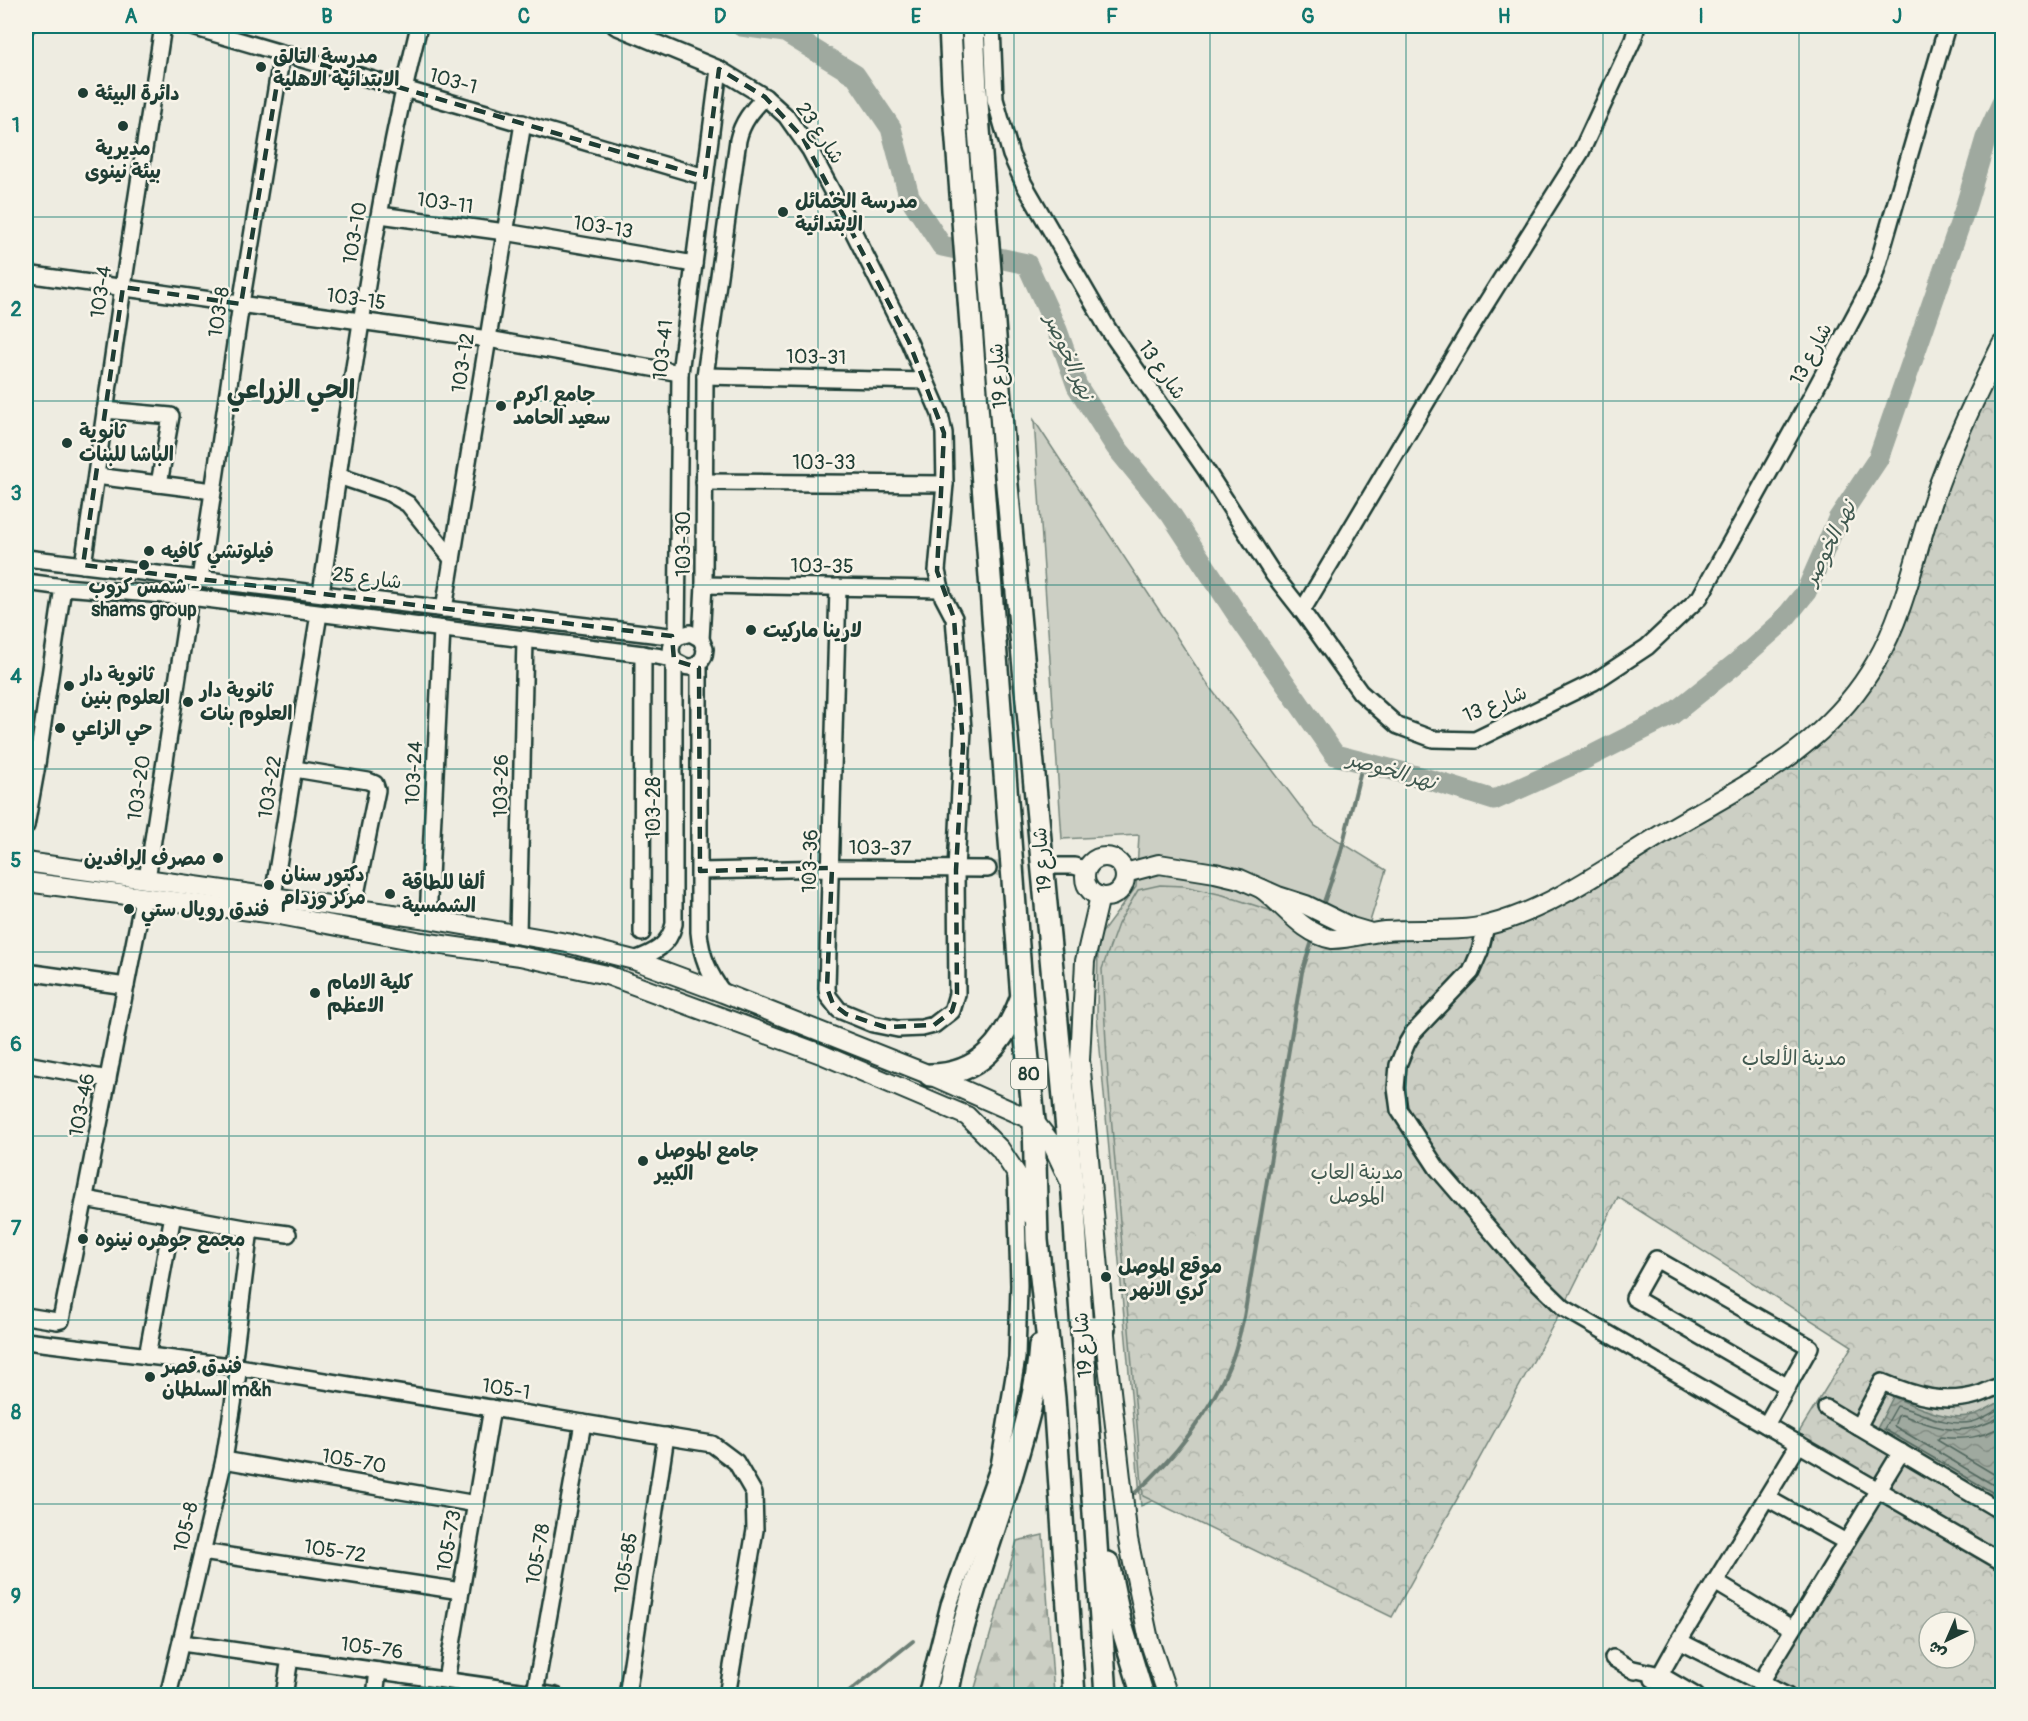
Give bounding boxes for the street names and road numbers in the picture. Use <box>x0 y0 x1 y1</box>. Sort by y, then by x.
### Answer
street label: 103-1 <box>426 62 480 100</box>
street label: شارع 23 <box>789 97 850 169</box>
street label: 103-11 <box>415 187 475 219</box>
street label: 103-10 <box>337 200 373 266</box>
street label: 103-13 <box>571 210 635 244</box>
street label: 103-4 <box>85 264 117 320</box>
street label: 103-15 <box>325 282 387 316</box>
street label: 103-8 <box>203 285 235 339</box>
street label: 103-41 <box>647 319 679 381</box>
street label: شارع 13 <box>1784 319 1839 390</box>
street label: 103-12 <box>446 331 480 395</box>
street label: شارع 13 <box>1132 336 1191 405</box>
street label: شارع 19 <box>983 342 1014 410</box>
street label: 103-31 <box>786 344 846 370</box>
street label: 103-33 <box>792 450 856 475</box>
street label: 103-30 <box>671 511 696 577</box>
street label: 103-35 <box>790 553 854 579</box>
street label: شارع 25 <box>331 561 403 596</box>
street label: شارع 13 <box>1459 680 1531 729</box>
street label: 103-24 <box>400 740 428 806</box>
street label: 103-20 <box>122 754 156 822</box>
street label: 103-22 <box>253 754 287 820</box>
street label: 103-26 <box>488 754 514 818</box>
street label: 103-28 <box>641 777 666 839</box>
street label: شارع 19 <box>1027 826 1058 894</box>
street label: 103-36 <box>796 829 824 893</box>
street label: 103-37 <box>848 835 912 861</box>
road number: 80 <box>1011 1059 1047 1089</box>
street label: 103-46 <box>64 1071 100 1139</box>
street label: شارع 19 <box>1068 1311 1099 1379</box>
street label: 105-1 <box>480 1373 532 1405</box>
street label: 105-70 <box>320 1443 388 1479</box>
street label: 105-8 <box>168 1499 204 1555</box>
street label: 105-73 <box>431 1508 467 1574</box>
street label: 105-78 <box>520 1522 556 1586</box>
street label: 105-85 <box>609 1531 643 1595</box>
street label: 105-72 <box>302 1534 368 1568</box>
street label: 105-76 <box>339 1631 405 1665</box>

